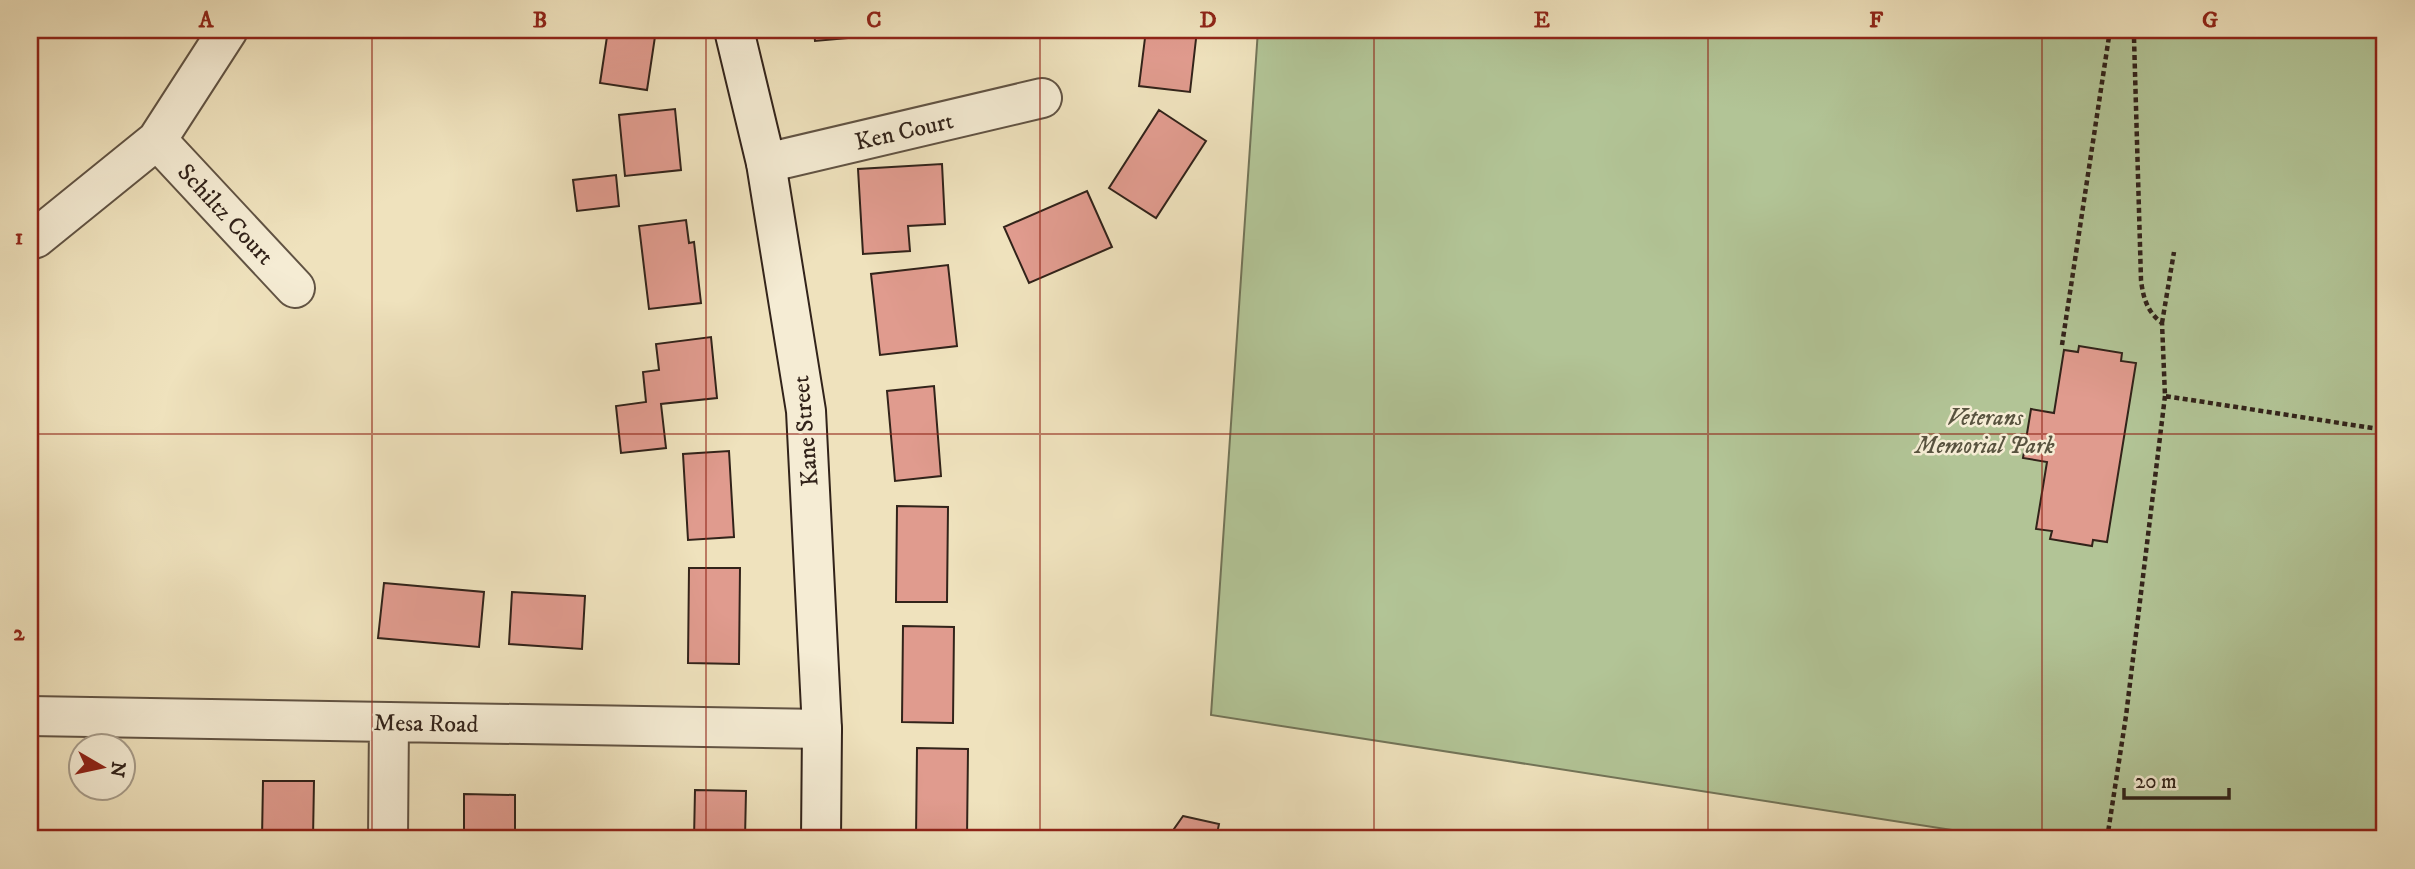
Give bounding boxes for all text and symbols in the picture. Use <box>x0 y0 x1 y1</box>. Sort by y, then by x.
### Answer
text: A <box>198 6 215 35</box>
text: B <box>533 6 547 35</box>
text: C <box>866 6 882 35</box>
text: D <box>1199 6 1217 35</box>
text: E <box>1534 6 1550 35</box>
text: F <box>1869 6 1884 35</box>
text: G <box>2202 6 2218 35</box>
street label: Ken Court <box>852 106 957 158</box>
street label: Schiltz Court <box>171 158 280 272</box>
text: 1 <box>15 223 23 252</box>
street label: Kane Street <box>786 374 826 488</box>
park label: Veterans Memorial Park <box>1913 403 2055 461</box>
text: 2 <box>13 619 25 648</box>
street label: Mesa Road <box>373 708 479 740</box>
north arrow <box>66 732 136 802</box>
scale bar <box>2124 757 2230 801</box>
text: N <box>105 760 130 779</box>
text: 20 m <box>2135 769 2177 795</box>

